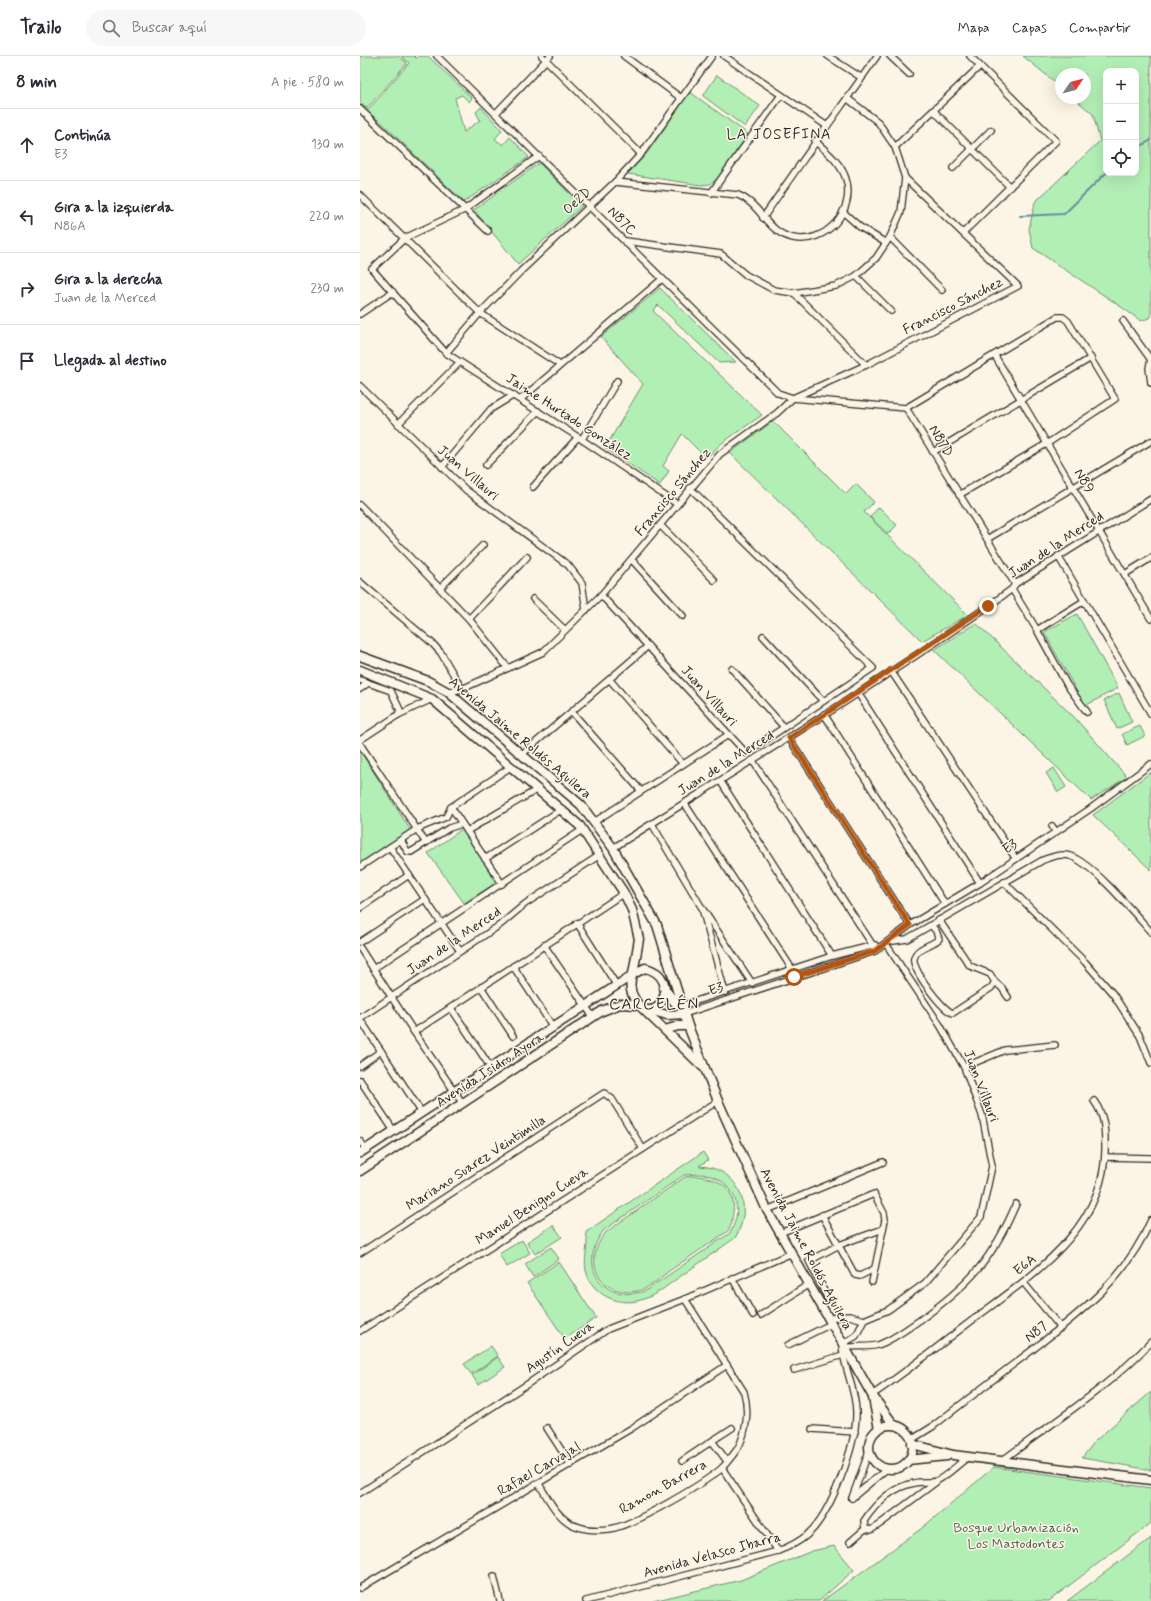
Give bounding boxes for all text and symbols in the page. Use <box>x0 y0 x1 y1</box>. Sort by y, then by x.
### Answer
search box <box>86 10 366 46</box>
text: Trailo <box>20 15 62 40</box>
icon: search <box>100 17 122 39</box>
text: Buscar aquí <box>132 18 207 38</box>
text: Mapa <box>958 19 990 37</box>
text: Capas <box>1012 19 1047 37</box>
text: Compartir <box>1069 19 1131 37</box>
north arrow <box>1055 68 1091 104</box>
map controls <box>1103 68 1139 176</box>
button: + <box>1103 68 1139 104</box>
text: 8 min <box>16 71 57 93</box>
text: A pie · 580 m <box>271 74 344 91</box>
button: − <box>1103 104 1139 140</box>
district label: LA JOSEFINA <box>726 125 832 145</box>
text: Continúa <box>54 126 111 146</box>
icon: ahead <box>16 134 38 156</box>
text: 130 m <box>311 136 344 153</box>
button: locate <box>1103 140 1139 176</box>
text: E3 <box>54 146 67 163</box>
street label: Oe2D <box>559 183 595 219</box>
text: Gira a la izquierda <box>54 198 173 218</box>
street label: N87C <box>604 203 640 239</box>
icon: left <box>16 206 38 228</box>
text: 220 m <box>309 208 344 225</box>
text: N86A <box>54 218 86 235</box>
text: Gira a la derecha <box>54 270 163 290</box>
street label: Francisco Sánchez <box>900 273 1006 339</box>
icon: right <box>16 278 38 300</box>
text: 230 m <box>310 280 344 297</box>
text: Juan de la Merced <box>54 290 156 307</box>
icon: arrive <box>16 350 38 372</box>
text: Llegada al destino <box>54 351 167 371</box>
street label: Jaime Hurtado González <box>502 369 636 465</box>
street label: N87D <box>925 422 957 460</box>
street label: Juan Villauri <box>433 441 503 505</box>
street label: Francisco Sánchez <box>631 444 715 540</box>
street label: N89 <box>1070 465 1098 497</box>
street label: Juan de la Merced <box>1005 508 1107 582</box>
route end <box>979 597 997 615</box>
street label: Juan Villauri <box>677 662 741 730</box>
street label: Avenida Jaime Roldós Aguilera <box>444 673 595 805</box>
street label: Juan de la Merced <box>675 726 777 800</box>
street label: E3 <box>999 835 1021 859</box>
street label: Juan de la Merced <box>403 903 505 979</box>
route start <box>785 968 803 986</box>
street label: E3 <box>706 978 726 1000</box>
district label: CARCELÉN <box>609 994 699 1015</box>
street label: Avenida Isidro Ayora <box>433 1028 548 1112</box>
street label: Juan Villauri <box>959 1047 1003 1125</box>
street label: Mariano Suarez Veintimilla <box>403 1111 549 1215</box>
street label: Manuel Benigno Cueva <box>472 1163 593 1250</box>
street label: Avenida Jaime Roldós Aguilera <box>754 1165 856 1334</box>
street label: E6A <box>1010 1250 1040 1280</box>
street label: Agustín Cueva <box>522 1316 598 1377</box>
street label: N87 <box>1021 1317 1051 1347</box>
street label: Rafael Carvajal <box>494 1438 584 1500</box>
street label: Ramon Barrera <box>616 1456 710 1518</box>
park label: Bosque Urbanización Los Mastodontes <box>953 1519 1079 1553</box>
street label: Avenida Velasco Ibarra <box>641 1528 783 1582</box>

